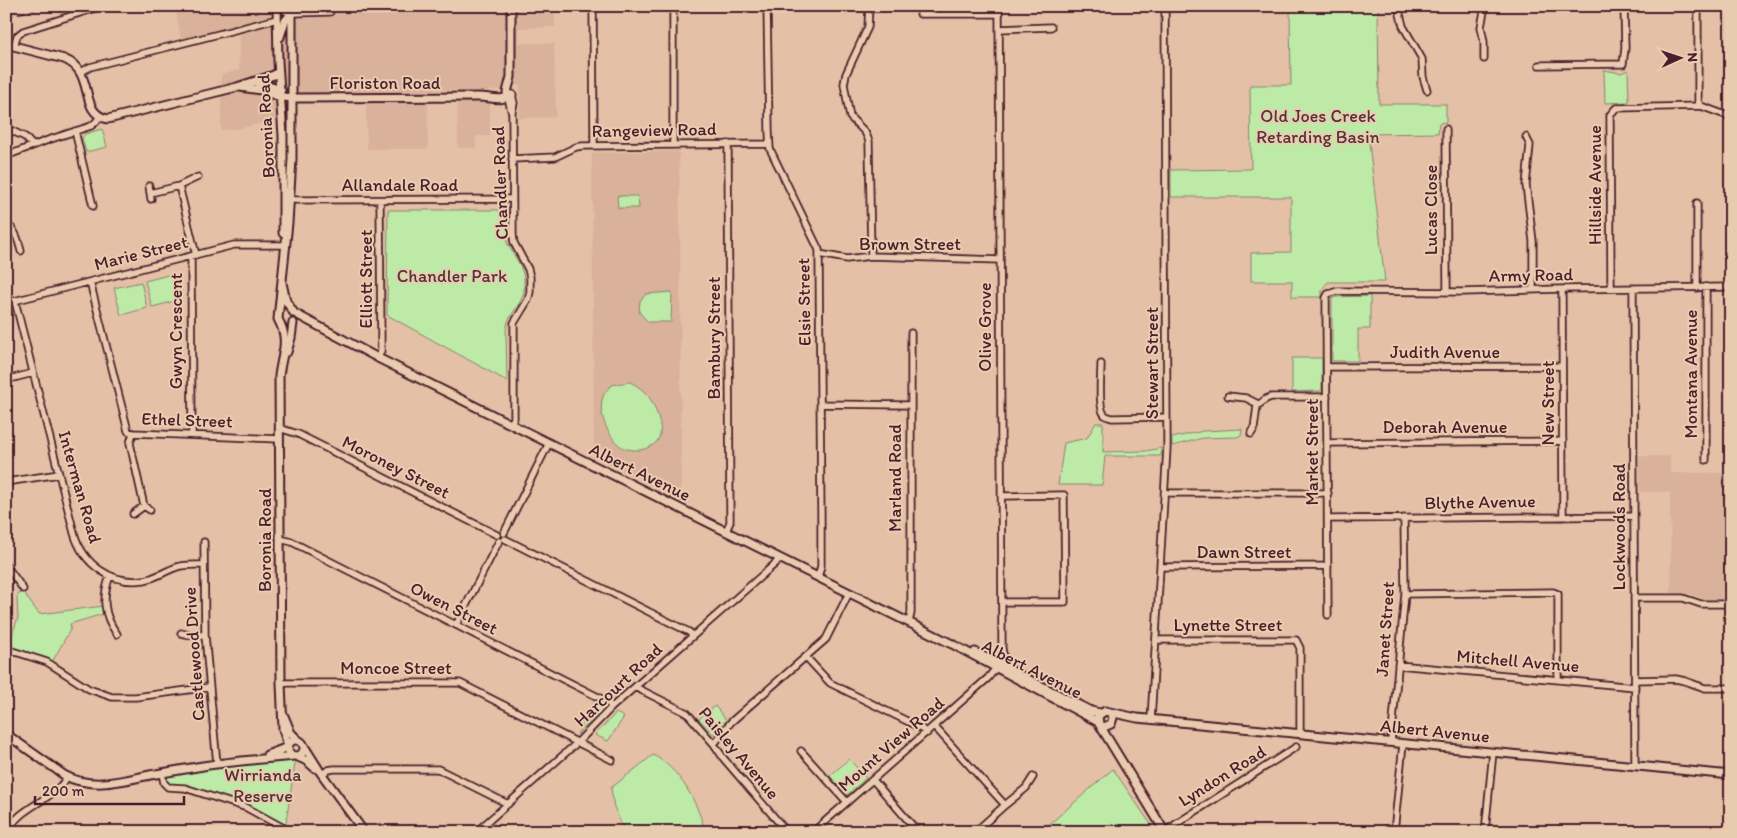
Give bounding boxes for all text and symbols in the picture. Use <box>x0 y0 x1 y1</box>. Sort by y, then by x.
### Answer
north arrow <box>1654 32 1704 82</box>
text: N <box>1684 52 1701 63</box>
street label: Floriston Road <box>329 72 441 94</box>
street label: Boronia Road <box>252 73 280 179</box>
park label: Old Joes Creek Retarding Basin <box>1256 105 1380 148</box>
street label: Rangeview Road <box>591 118 717 142</box>
street label: Hillside Avenue <box>1584 125 1606 245</box>
street label: Chandler Road <box>487 126 513 240</box>
street label: Lucas Close <box>1420 165 1442 255</box>
street label: Allandale Road <box>342 174 458 196</box>
street label: Elliott Street <box>355 229 377 328</box>
street label: Marie Street <box>92 231 190 275</box>
street label: Brown Street <box>859 233 961 255</box>
street label: Elsie Street <box>792 257 816 346</box>
street label: Army Road <box>1489 263 1573 287</box>
park label: Chandler Park <box>397 265 508 287</box>
street label: Gwyn Crescent <box>165 272 187 389</box>
street label: Bambury Street <box>703 276 725 399</box>
street label: Olive Grove <box>974 282 996 372</box>
street label: Stewart Street <box>1141 307 1163 419</box>
street label: Montana Avenue <box>1680 309 1702 439</box>
street label: Judith Avenue <box>1390 341 1500 363</box>
street label: New Street <box>1537 360 1559 446</box>
street label: Market Street <box>1301 398 1323 505</box>
street label: Ethel Street <box>141 407 233 433</box>
street label: Deborah Avenue <box>1382 416 1508 438</box>
street label: Marland Road <box>884 424 906 532</box>
street label: Interman Road <box>53 428 107 546</box>
street label: Moroney Street <box>338 430 454 504</box>
street label: Albert Avenue <box>586 438 694 506</box>
street label: Lockwoods Road <box>1608 463 1630 591</box>
street label: Boronia Road <box>254 488 276 592</box>
street label: Blythe Avenue <box>1424 490 1536 514</box>
street label: Dawn Street <box>1196 541 1292 563</box>
street label: Owen Street <box>406 577 502 640</box>
street label: Janet Street <box>1371 580 1399 677</box>
street label: Castlewood Drive <box>178 586 210 722</box>
street label: Lynette Street <box>1174 614 1283 636</box>
street label: Albert Avenue <box>978 634 1086 704</box>
street label: Harcourt Road <box>569 638 667 731</box>
street label: Mitchell Avenue <box>1456 645 1580 677</box>
street label: Moncoe Street <box>340 657 452 679</box>
street label: Mount View Road <box>833 692 949 796</box>
street label: Paisley Avenue <box>694 702 784 804</box>
street label: Albert Avenue <box>1379 714 1491 748</box>
street label: Lyndon Road <box>1174 740 1270 812</box>
park label: Wirrianda Reserve <box>224 764 302 807</box>
scale bar <box>35 773 184 805</box>
text: 200 m <box>42 782 85 800</box>

